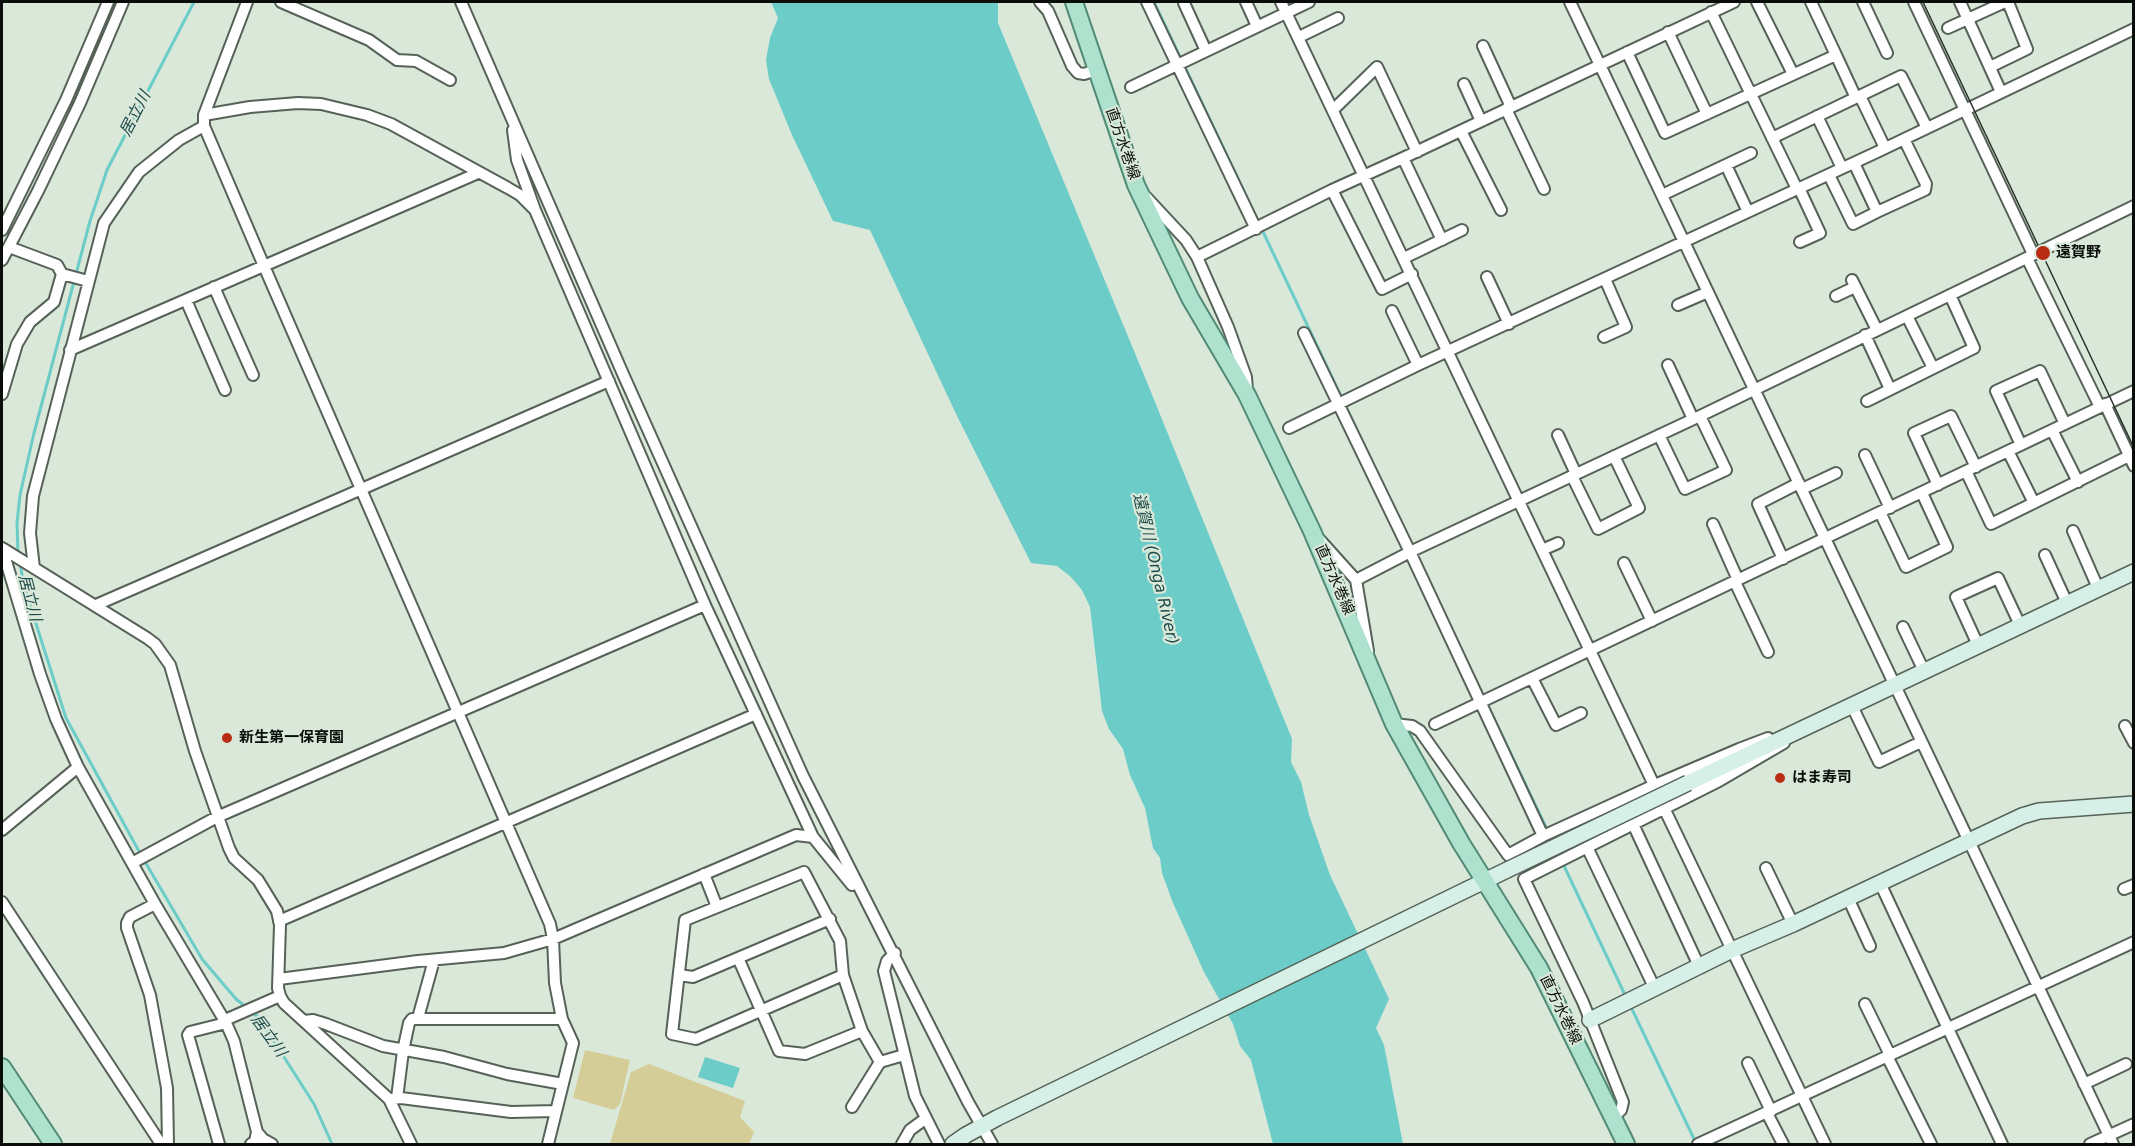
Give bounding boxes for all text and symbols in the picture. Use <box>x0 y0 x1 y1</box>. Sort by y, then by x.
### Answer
water label: 居立川 <box>117 88 155 140</box>
street label: 直方水巻線 <box>1101 106 1143 182</box>
marker: 遠賀野 <box>2034 244 2052 262</box>
place label: 遠賀野 <box>2056 244 2101 262</box>
water label: 遠賀川 (Onga River) <box>1128 491 1182 647</box>
street label: 直方水巻線 <box>1311 542 1357 618</box>
water label: 居立川 <box>14 572 44 624</box>
place label: 新生第一保育園 <box>239 729 344 747</box>
marker: 新生第一保育園 <box>220 731 234 745</box>
place label: はま寿司 <box>1792 769 1852 787</box>
marker: はま寿司 <box>1773 771 1787 785</box>
street label: 直方水巻線 <box>1535 972 1585 1048</box>
water label: 居立川 <box>246 1011 290 1061</box>

